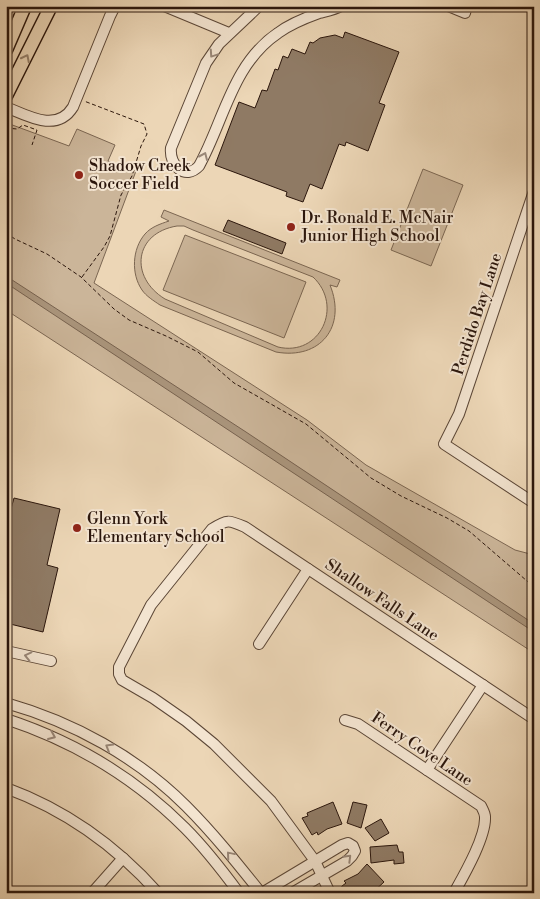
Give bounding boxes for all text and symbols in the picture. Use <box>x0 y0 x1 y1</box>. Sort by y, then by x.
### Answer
one-way arrow <box>210 48 219 57</box>
one-way arrow <box>20 54 30 63</box>
one-way arrow <box>199 152 209 160</box>
place label: Shadow Creek Soccer Field <box>89 156 192 194</box>
marker: Shadow Creek Soccer Field <box>73 169 85 181</box>
place label: Dr. Ronald E. McNair Junior High School <box>300 208 454 246</box>
marker: Dr. Ronald E. McNair Junior High School <box>285 221 297 233</box>
street label: Perdido Bay Lane <box>448 250 506 378</box>
place label: Glenn York Elementary School <box>87 509 225 547</box>
marker: Glenn York Elementary School <box>71 522 83 534</box>
street label: Shallow Falls Lane <box>321 555 443 645</box>
one-way arrow <box>24 651 33 662</box>
street label: Ferry Cove Lane <box>367 708 477 790</box>
one-way arrow <box>47 730 56 741</box>
one-way arrow <box>106 744 115 754</box>
one-way arrow <box>227 851 236 860</box>
one-way arrow <box>342 855 351 864</box>

